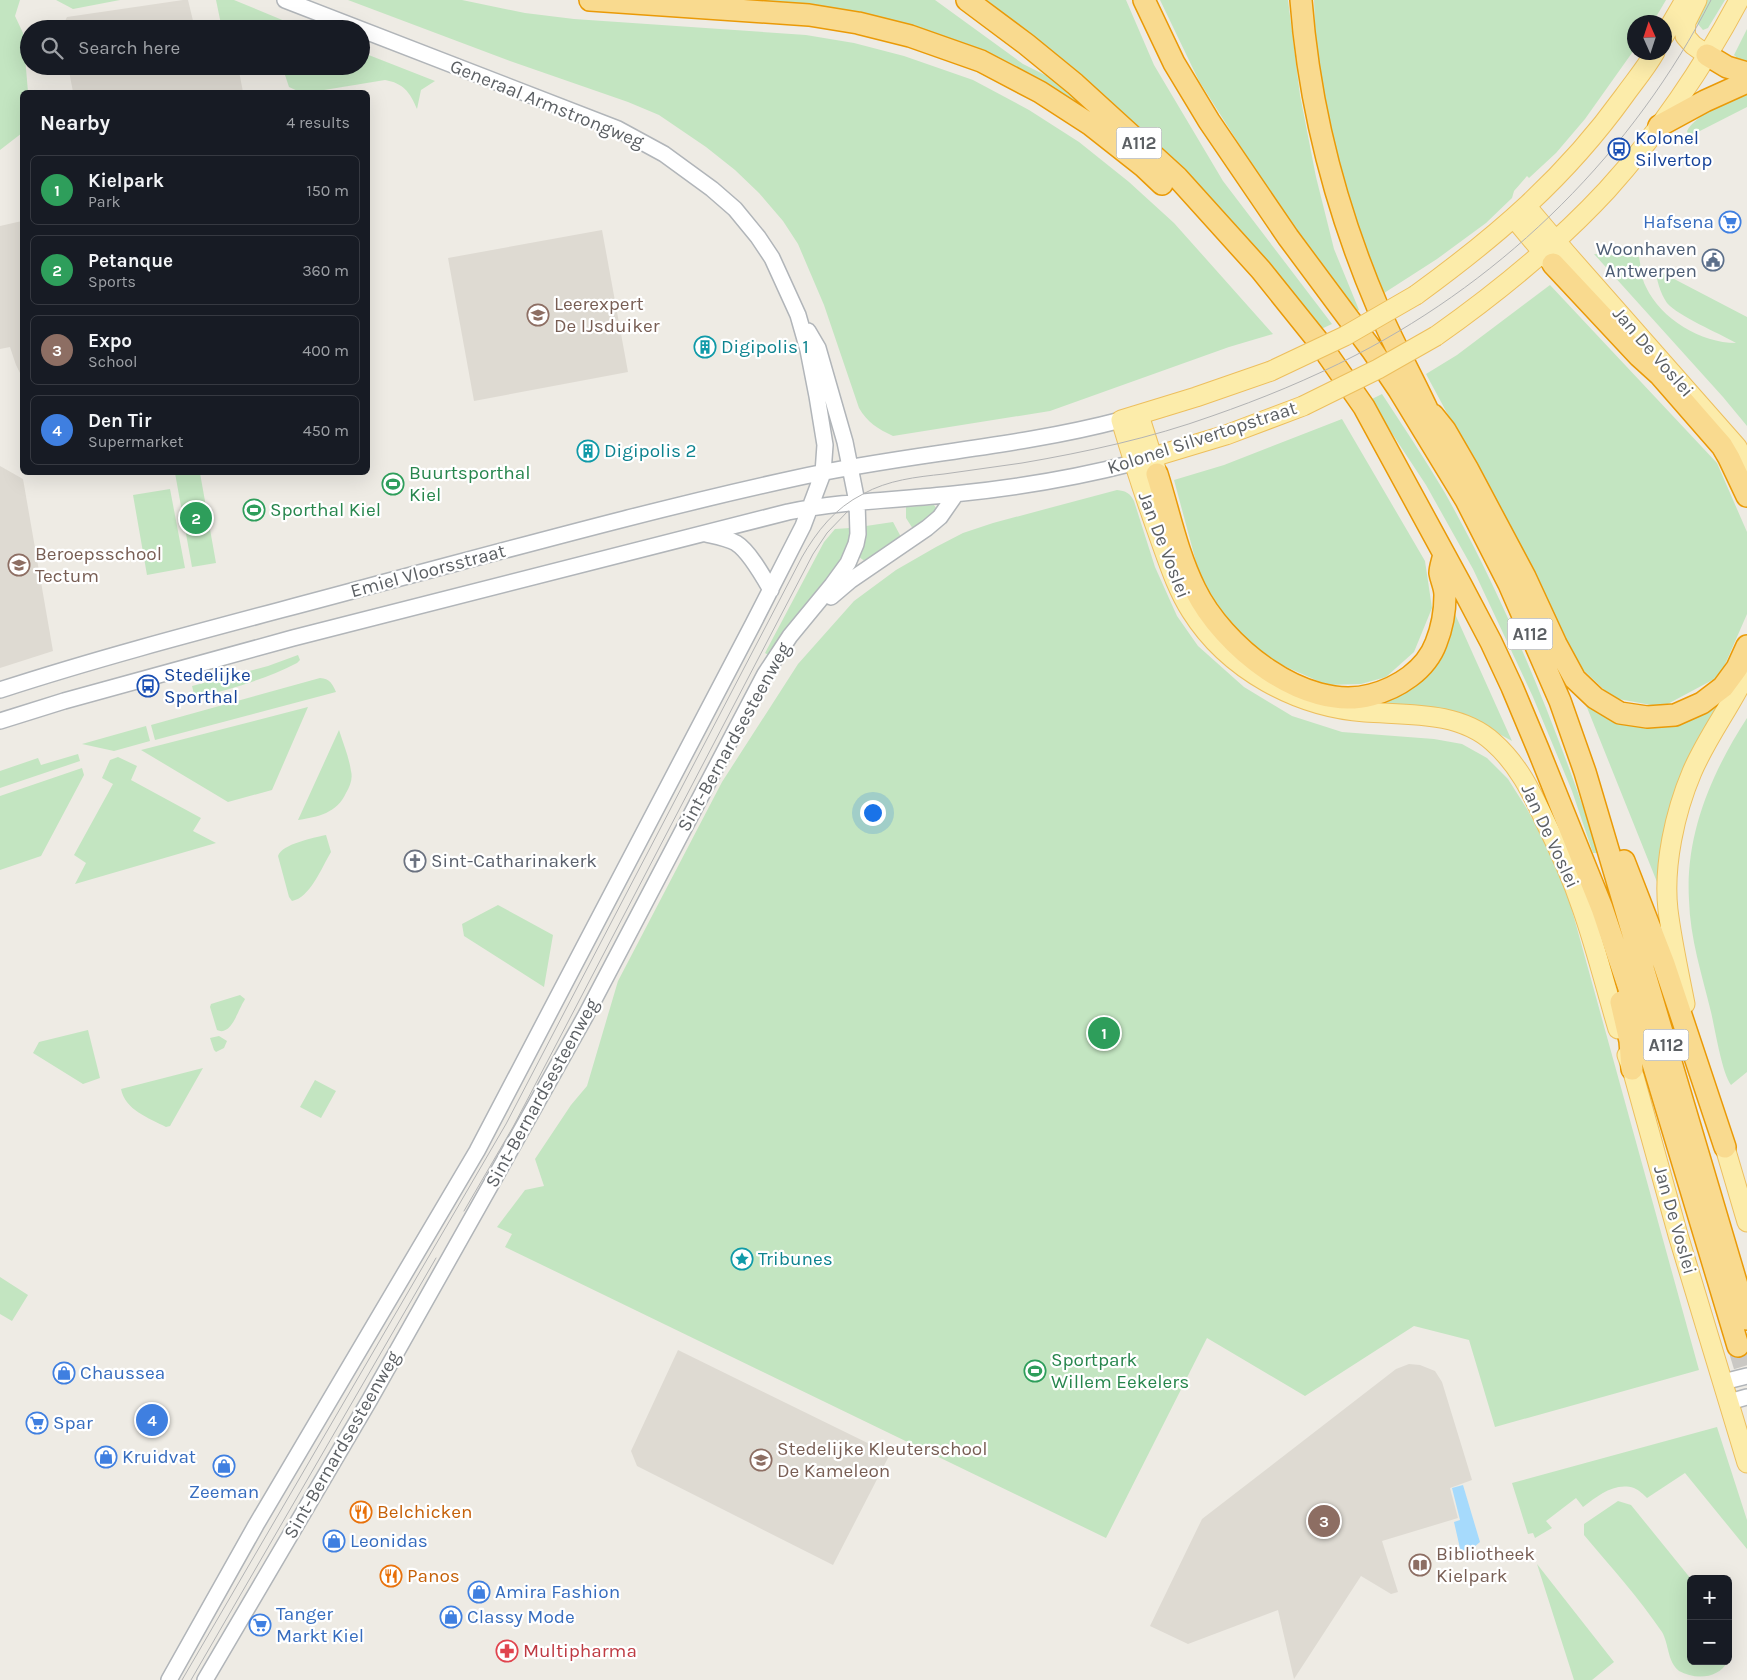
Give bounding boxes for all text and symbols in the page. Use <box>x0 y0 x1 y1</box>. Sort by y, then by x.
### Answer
north arrow <box>1627 15 1672 60</box>
search box <box>20 20 370 75</box>
icon: search <box>38 34 66 62</box>
text: Search here <box>78 37 180 59</box>
street label: Generaal Armstrongweg <box>447 55 647 153</box>
text: Nearby <box>40 111 110 135</box>
text: 4 results <box>286 113 350 132</box>
place label: Kolonel Silvertop <box>1635 127 1712 171</box>
road number: A112 <box>1116 128 1162 158</box>
bus stop icon: Kolonel Silvertop <box>1607 137 1631 161</box>
text: Kielpark <box>88 170 164 192</box>
text: 1 <box>54 181 60 200</box>
text: 150 m <box>306 181 349 200</box>
text: Park <box>88 192 120 211</box>
supermarket icon: Hafsena <box>1718 210 1742 234</box>
place label: Hafsena <box>1643 211 1714 233</box>
place label: Woonhaven Antwerpen <box>1596 238 1697 282</box>
public building icon: Woonhaven Antwerpen <box>1701 248 1725 272</box>
text: Petanque <box>88 250 173 272</box>
text: 2 <box>52 261 62 280</box>
text: 360 m <box>302 261 349 280</box>
text: Sports <box>88 272 136 291</box>
place label: Leerexpert De IJsduiker <box>554 293 660 337</box>
street label: Jan De Voslei <box>1608 302 1698 402</box>
school or university icon: Leerexpert De IJsduiker <box>526 303 550 327</box>
text: Expo <box>88 330 132 352</box>
building icon: Digipolis 1 <box>693 335 717 359</box>
place label: Digipolis 1 <box>721 336 809 358</box>
text: 3 <box>52 341 62 360</box>
text: 400 m <box>302 341 349 360</box>
text: School <box>88 352 138 371</box>
street label: Kolonel Silvertopstraat <box>1104 397 1300 479</box>
text: Den Tir <box>88 410 152 432</box>
text: 4 <box>52 421 62 440</box>
text: 450 m <box>303 421 349 440</box>
text: Supermarket <box>88 432 184 451</box>
building icon: Digipolis 2 <box>576 439 600 463</box>
place label: Digipolis 2 <box>604 440 697 462</box>
place label: Buurtsporthal Kiel <box>409 462 531 506</box>
sports icon: Buurtsporthal Kiel <box>381 472 405 496</box>
street label: Jan De Voslei <box>1134 489 1194 601</box>
sports icon: Sporthal Kiel <box>242 498 266 522</box>
pin: 2 <box>180 499 212 537</box>
place label: Sporthal Kiel <box>270 499 381 521</box>
street label: Emiel Vloorsstraat <box>348 540 508 602</box>
place label: Beroepsschool Tectum <box>35 543 162 587</box>
school or university icon: Beroepsschool Tectum <box>7 553 31 577</box>
road number: A112 <box>1508 618 1552 650</box>
street label: Sint-Bernardsesteenweg <box>673 638 795 835</box>
place label: Stedelijke Sporthal <box>164 664 251 708</box>
bus stop icon: Stedelijke Sporthal <box>136 674 160 698</box>
street label: Jan De Voslei <box>1516 781 1584 891</box>
your location <box>860 800 886 826</box>
church icon: Sint-Catharinakerk <box>403 849 427 873</box>
place label: Sint-Catharinakerk <box>431 850 597 872</box>
street label: Sint-Bernardsesteenweg <box>481 994 603 1191</box>
pin: 1 <box>1088 1014 1120 1052</box>
road number: A112 <box>1644 1030 1688 1060</box>
street label: Jan De Voslei <box>1649 1163 1701 1277</box>
place icon: Tribunes <box>730 1247 754 1271</box>
place label: Tribunes <box>758 1248 833 1270</box>
street label: Sint-Bernardsesteenweg <box>279 1347 405 1543</box>
place label: Sportpark Willem Eekelers <box>1051 1349 1189 1393</box>
sports icon: Sportpark Willem Eekelers <box>1023 1359 1047 1383</box>
shop icon: Chaussea <box>52 1361 76 1385</box>
place label: Chaussea <box>80 1362 165 1384</box>
pin: 4 <box>136 1401 168 1439</box>
supermarket icon: Spar <box>25 1411 49 1435</box>
place label: Spar <box>53 1412 93 1434</box>
place label: Stedelijke Kleuterschool De Kameleon <box>777 1438 988 1482</box>
shop icon: Kruidvat <box>94 1445 118 1469</box>
place label: Kruidvat <box>122 1446 196 1468</box>
school or university icon: Stedelijke Kleuterschool De Kameleon <box>749 1448 773 1472</box>
shop icon: Zeeman <box>212 1454 236 1478</box>
place label: Zeeman <box>189 1481 259 1503</box>
restaurant icon: Belchicken <box>349 1500 373 1524</box>
place label: Belchicken <box>377 1501 473 1523</box>
pin: 3 <box>1308 1502 1340 1540</box>
shop icon: Leonidas <box>322 1529 346 1553</box>
place label: Leonidas <box>350 1530 428 1552</box>
place label: Bibliotheek Kielpark <box>1436 1543 1535 1587</box>
library icon: Bibliotheek Kielpark <box>1408 1553 1432 1577</box>
restaurant icon: Panos <box>379 1564 403 1588</box>
place label: Panos <box>407 1565 460 1587</box>
map controls <box>1687 1575 1732 1665</box>
button: + <box>1687 1575 1732 1620</box>
shop icon: Amira Fashion <box>467 1580 491 1604</box>
place label: Amira Fashion <box>495 1581 620 1603</box>
place label: Tanger Markt Kiel <box>276 1603 364 1647</box>
shop icon: Classy Mode <box>439 1605 463 1629</box>
place label: Classy Mode <box>467 1606 575 1628</box>
supermarket icon: Tanger Markt Kiel <box>248 1613 272 1637</box>
button: − <box>1687 1620 1732 1665</box>
pharmacy icon: Multipharma <box>495 1639 519 1663</box>
place label: Multipharma <box>523 1640 637 1662</box>

